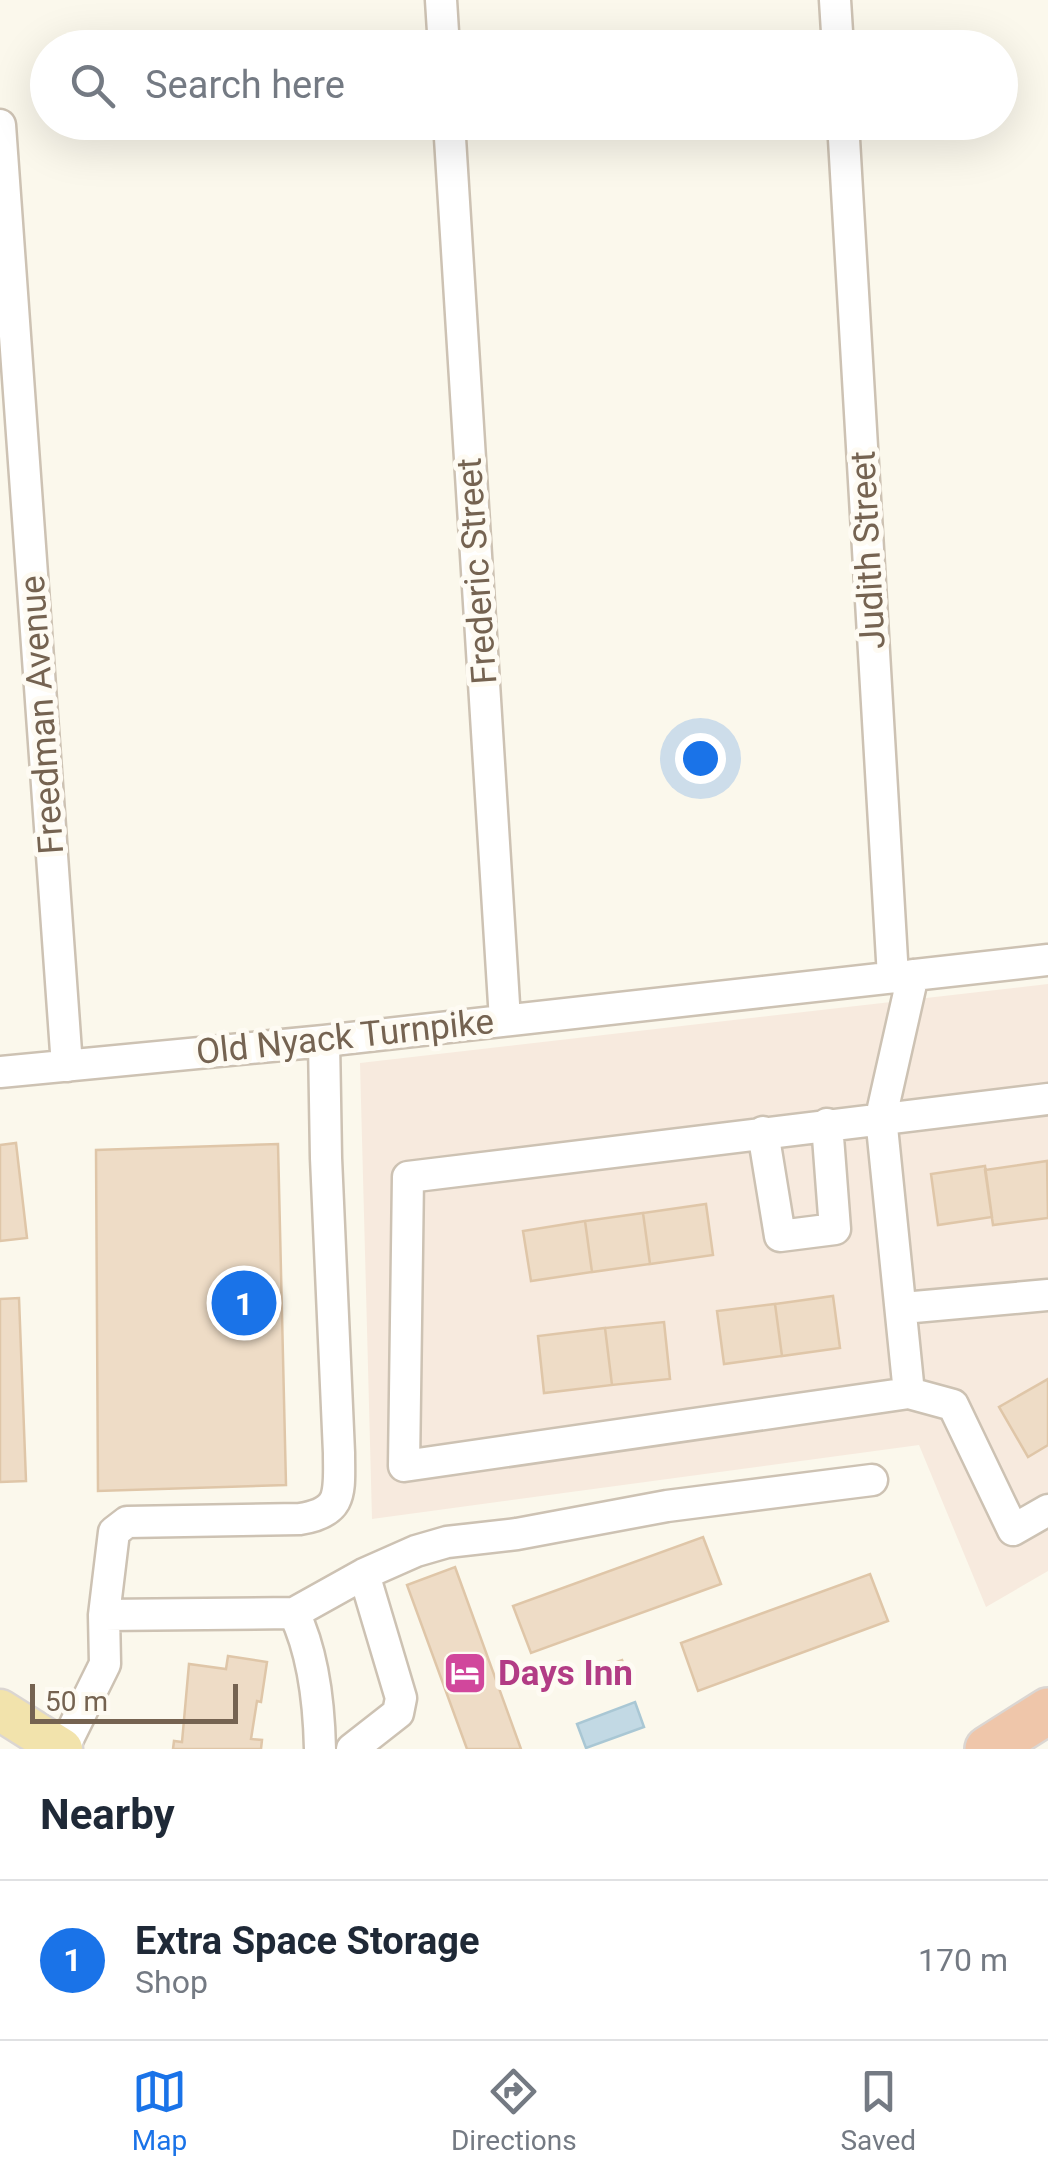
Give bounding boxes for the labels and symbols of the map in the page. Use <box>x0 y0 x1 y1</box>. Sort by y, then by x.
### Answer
street label: Judith Street <box>842 450 894 650</box>
street label: Frederic Street <box>449 456 505 686</box>
street label: Freedman Avenue <box>12 574 72 856</box>
your location <box>675 733 726 784</box>
street label: Old Nyack Turnpike <box>194 1001 496 1073</box>
pin: 1 <box>212 1266 276 1340</box>
hotel icon: Days Inn <box>442 1650 488 1696</box>
place label: Days Inn <box>498 1653 633 1694</box>
scale bar <box>30 1679 238 1724</box>

